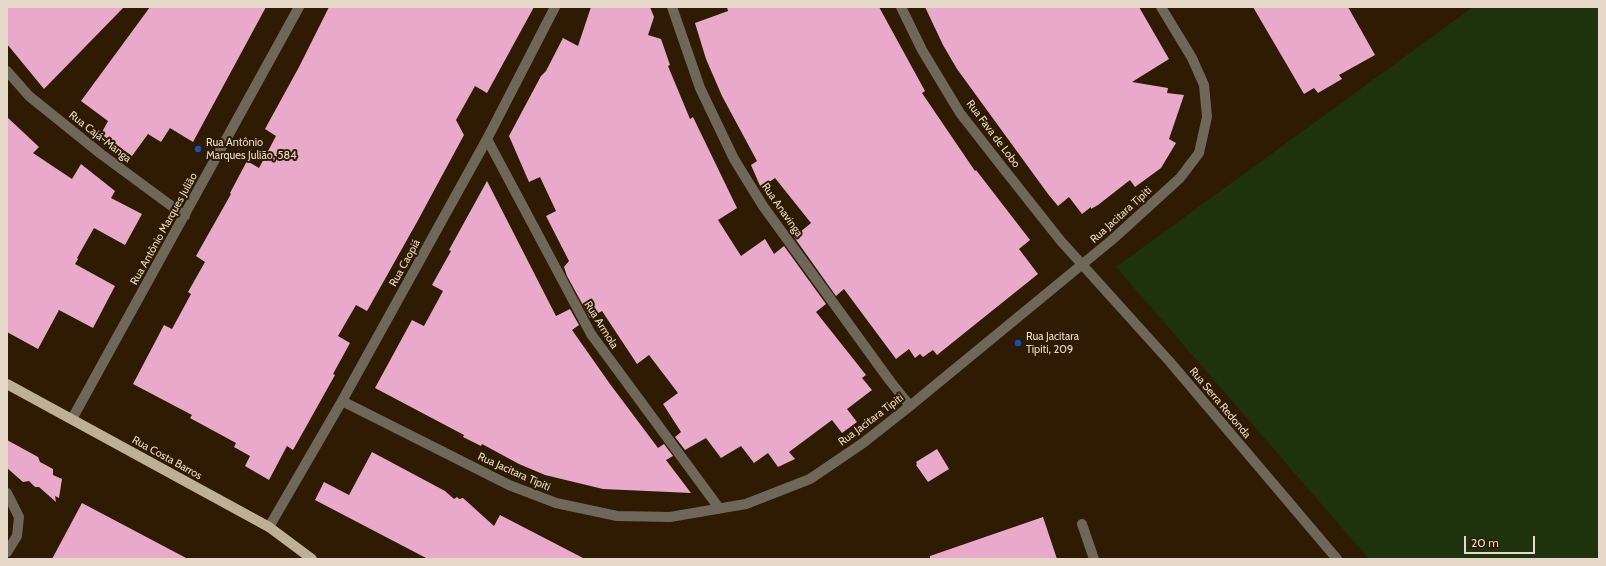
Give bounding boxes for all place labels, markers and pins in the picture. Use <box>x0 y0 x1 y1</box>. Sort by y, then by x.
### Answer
place label: Rua Antônio Marques Julião, 584 <box>206 136 297 162</box>
marker: Rua Antônio Marques Julião, 584 <box>193 144 203 154</box>
place label: Rua Jacitara Tipiti, 209 <box>1026 330 1079 356</box>
marker: Rua Jacitara Tipiti, 209 <box>1013 338 1023 348</box>

